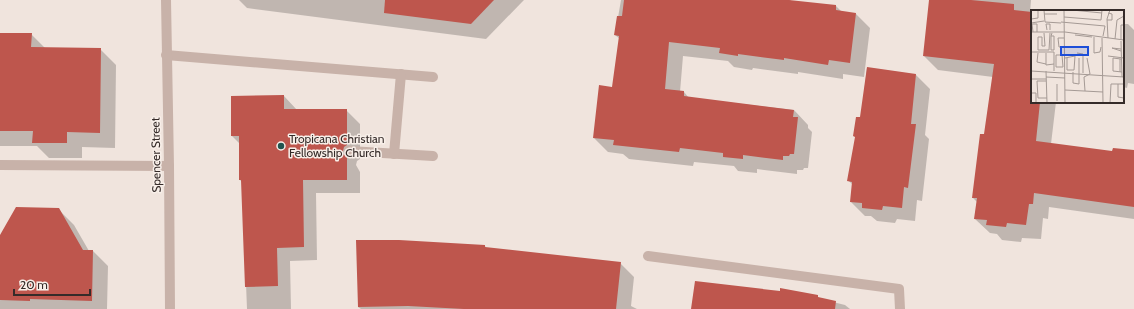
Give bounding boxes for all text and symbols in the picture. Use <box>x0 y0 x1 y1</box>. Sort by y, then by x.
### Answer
inset map <box>1031 10 1124 103</box>
street label: Spencer Street <box>147 117 164 193</box>
place label: Tropicana Christian Fellowship Church <box>289 131 385 160</box>
marker: Tropicana Christian Fellowship Church <box>276 141 286 151</box>
scale bar <box>14 271 90 297</box>
text: 20 m <box>20 277 48 292</box>

